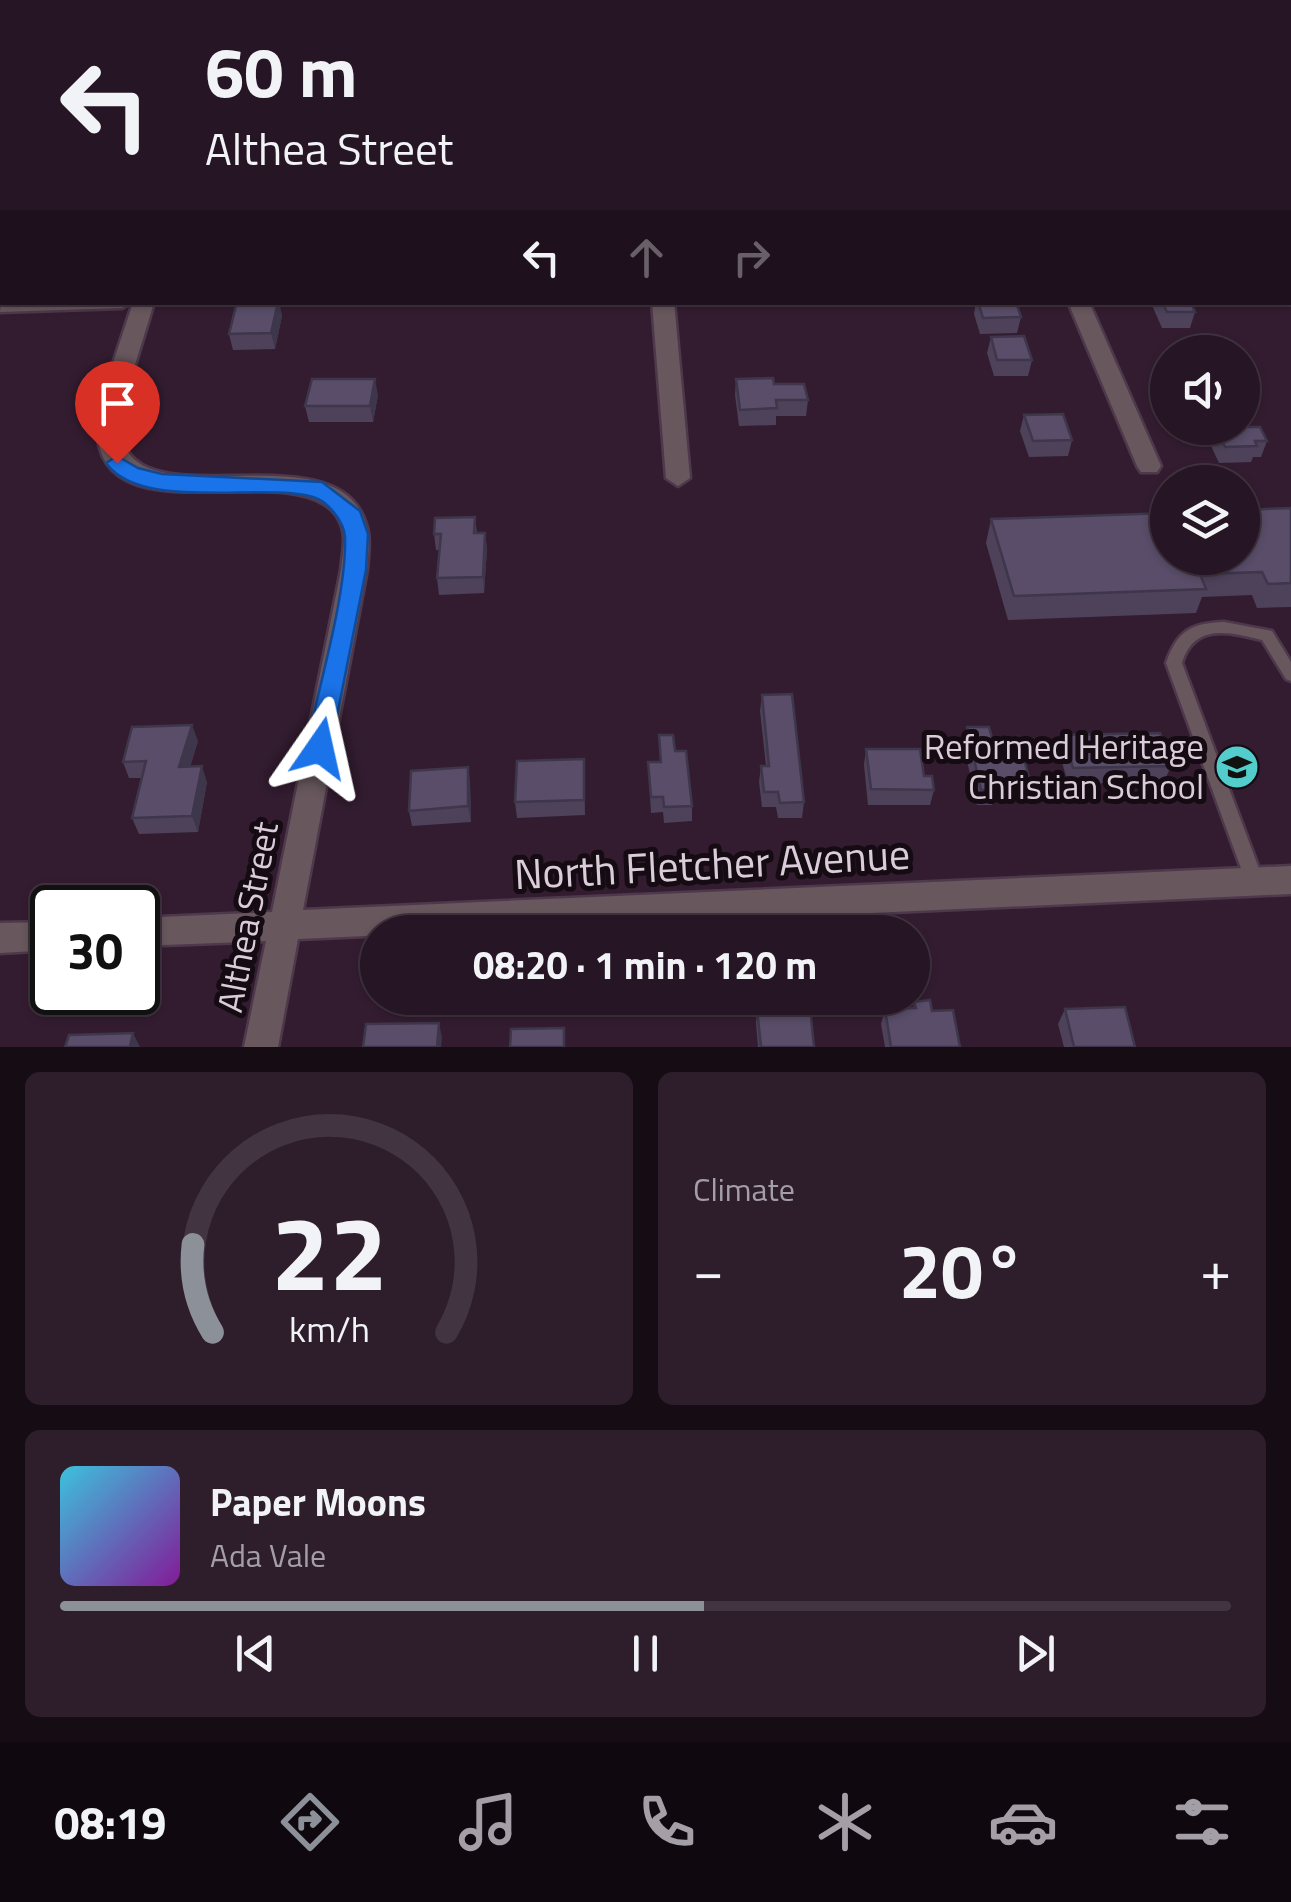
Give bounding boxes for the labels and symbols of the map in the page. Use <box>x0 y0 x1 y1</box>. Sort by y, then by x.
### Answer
pin <box>75 361 160 464</box>
position arrow <box>268 696 372 800</box>
place label: Reformed Heritage Christian School <box>924 719 1204 813</box>
school or university icon: Reformed Heritage Christian School <box>1214 744 1260 790</box>
street label: Althea Street <box>202 817 292 1017</box>
street label: North Fletcher Avenue <box>512 821 911 905</box>
speed limit sign: 30 <box>30 885 160 1015</box>

